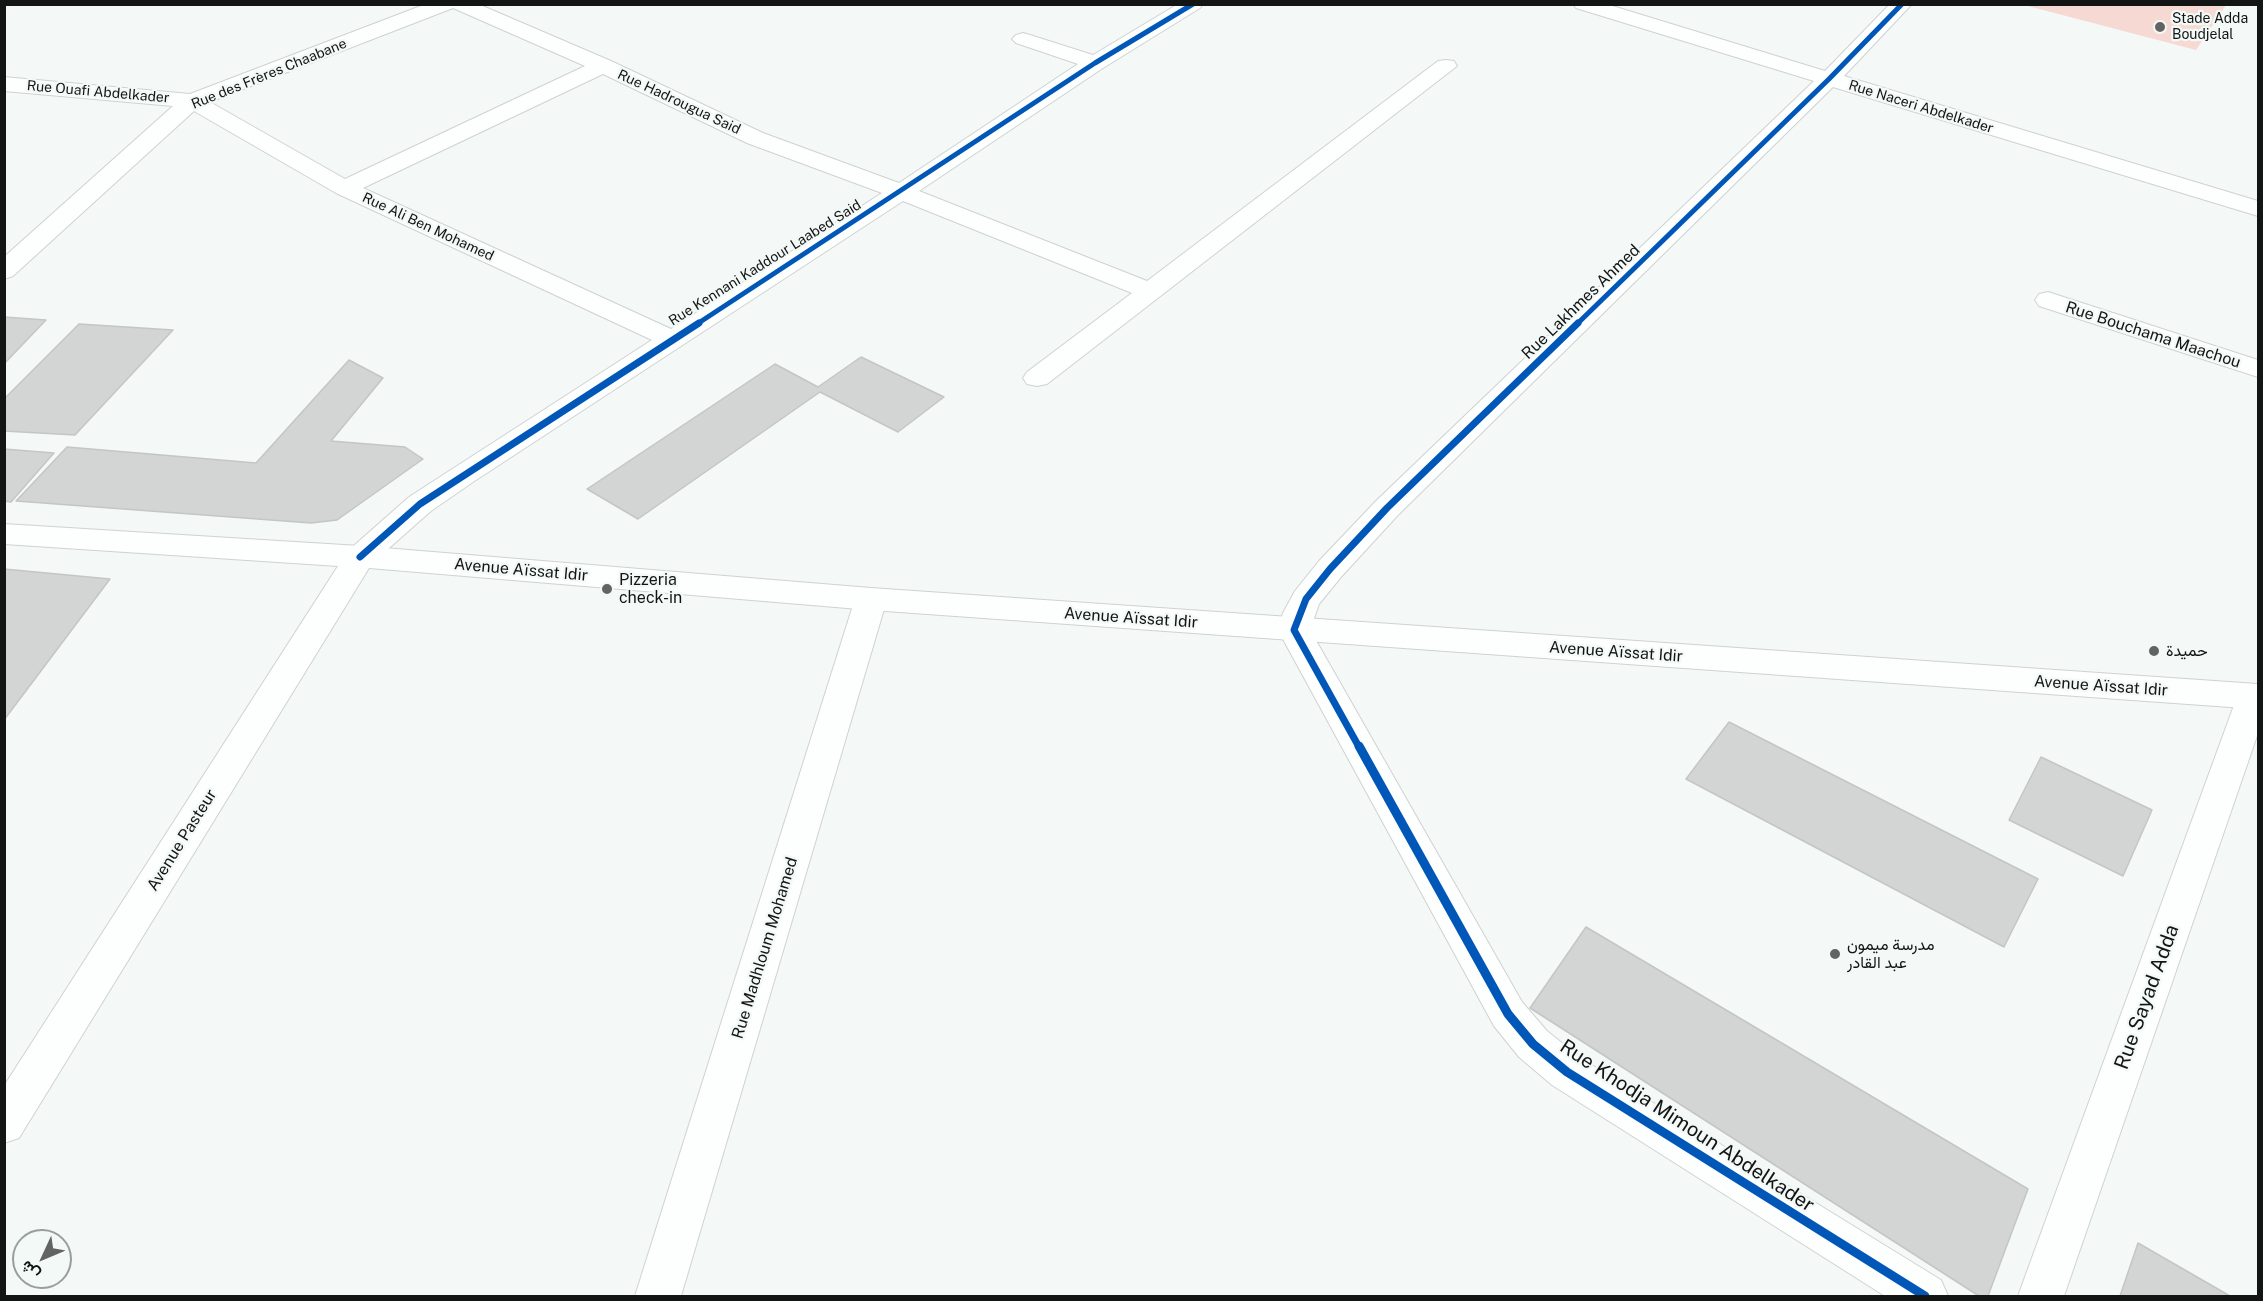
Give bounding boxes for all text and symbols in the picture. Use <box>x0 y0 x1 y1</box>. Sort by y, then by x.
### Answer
place label: Stade Adda Boudjelal <box>2172 11 2248 44</box>
marker: Stade Adda Boudjelal <box>2153 20 2167 34</box>
street label: Rue des Frères Chaabane <box>189 35 349 113</box>
street label: Rue Hadrougua Said <box>615 66 743 138</box>
street label: Rue Ouafi Abdelkader <box>26 77 170 107</box>
street label: Rue Naceri Abdelkader <box>1846 77 1996 137</box>
street label: Rue Ali Ben Mohamed <box>360 189 496 265</box>
street label: Rue Kennani Kaddour Laabed Said <box>666 197 864 329</box>
street label: Rue Lakhmes Ahmed <box>1518 241 1644 363</box>
street label: Rue Bouchama Maachou <box>2063 298 2243 372</box>
street label: Avenue Aïssat Idir <box>453 555 589 585</box>
place label: Pizzeria check-in <box>619 570 682 608</box>
marker: Pizzeria check-in <box>600 582 614 596</box>
street label: Avenue Aïssat Idir <box>1063 604 1199 632</box>
street label: Avenue Aïssat Idir <box>1548 638 1684 666</box>
place label: حميدة <box>2166 641 2208 661</box>
marker: حميدة <box>2147 644 2161 658</box>
street label: Avenue Aïssat Idir <box>2033 672 2169 700</box>
street label: Avenue Pasteur <box>143 786 221 894</box>
street label: Rue Madhloum Mohamed <box>728 855 802 1041</box>
street label: Rue Sayad Adda <box>2110 921 2184 1073</box>
place label: مدرسة ميمون عبد القادر <box>1847 935 1935 973</box>
marker: مدرسة ميمون عبد القادر <box>1828 947 1842 961</box>
street label: Rue Khodja Mimoun Abdelkader <box>1555 1035 1819 1217</box>
north arrow <box>12 1229 72 1289</box>
text: ش <box>17 1257 44 1284</box>

